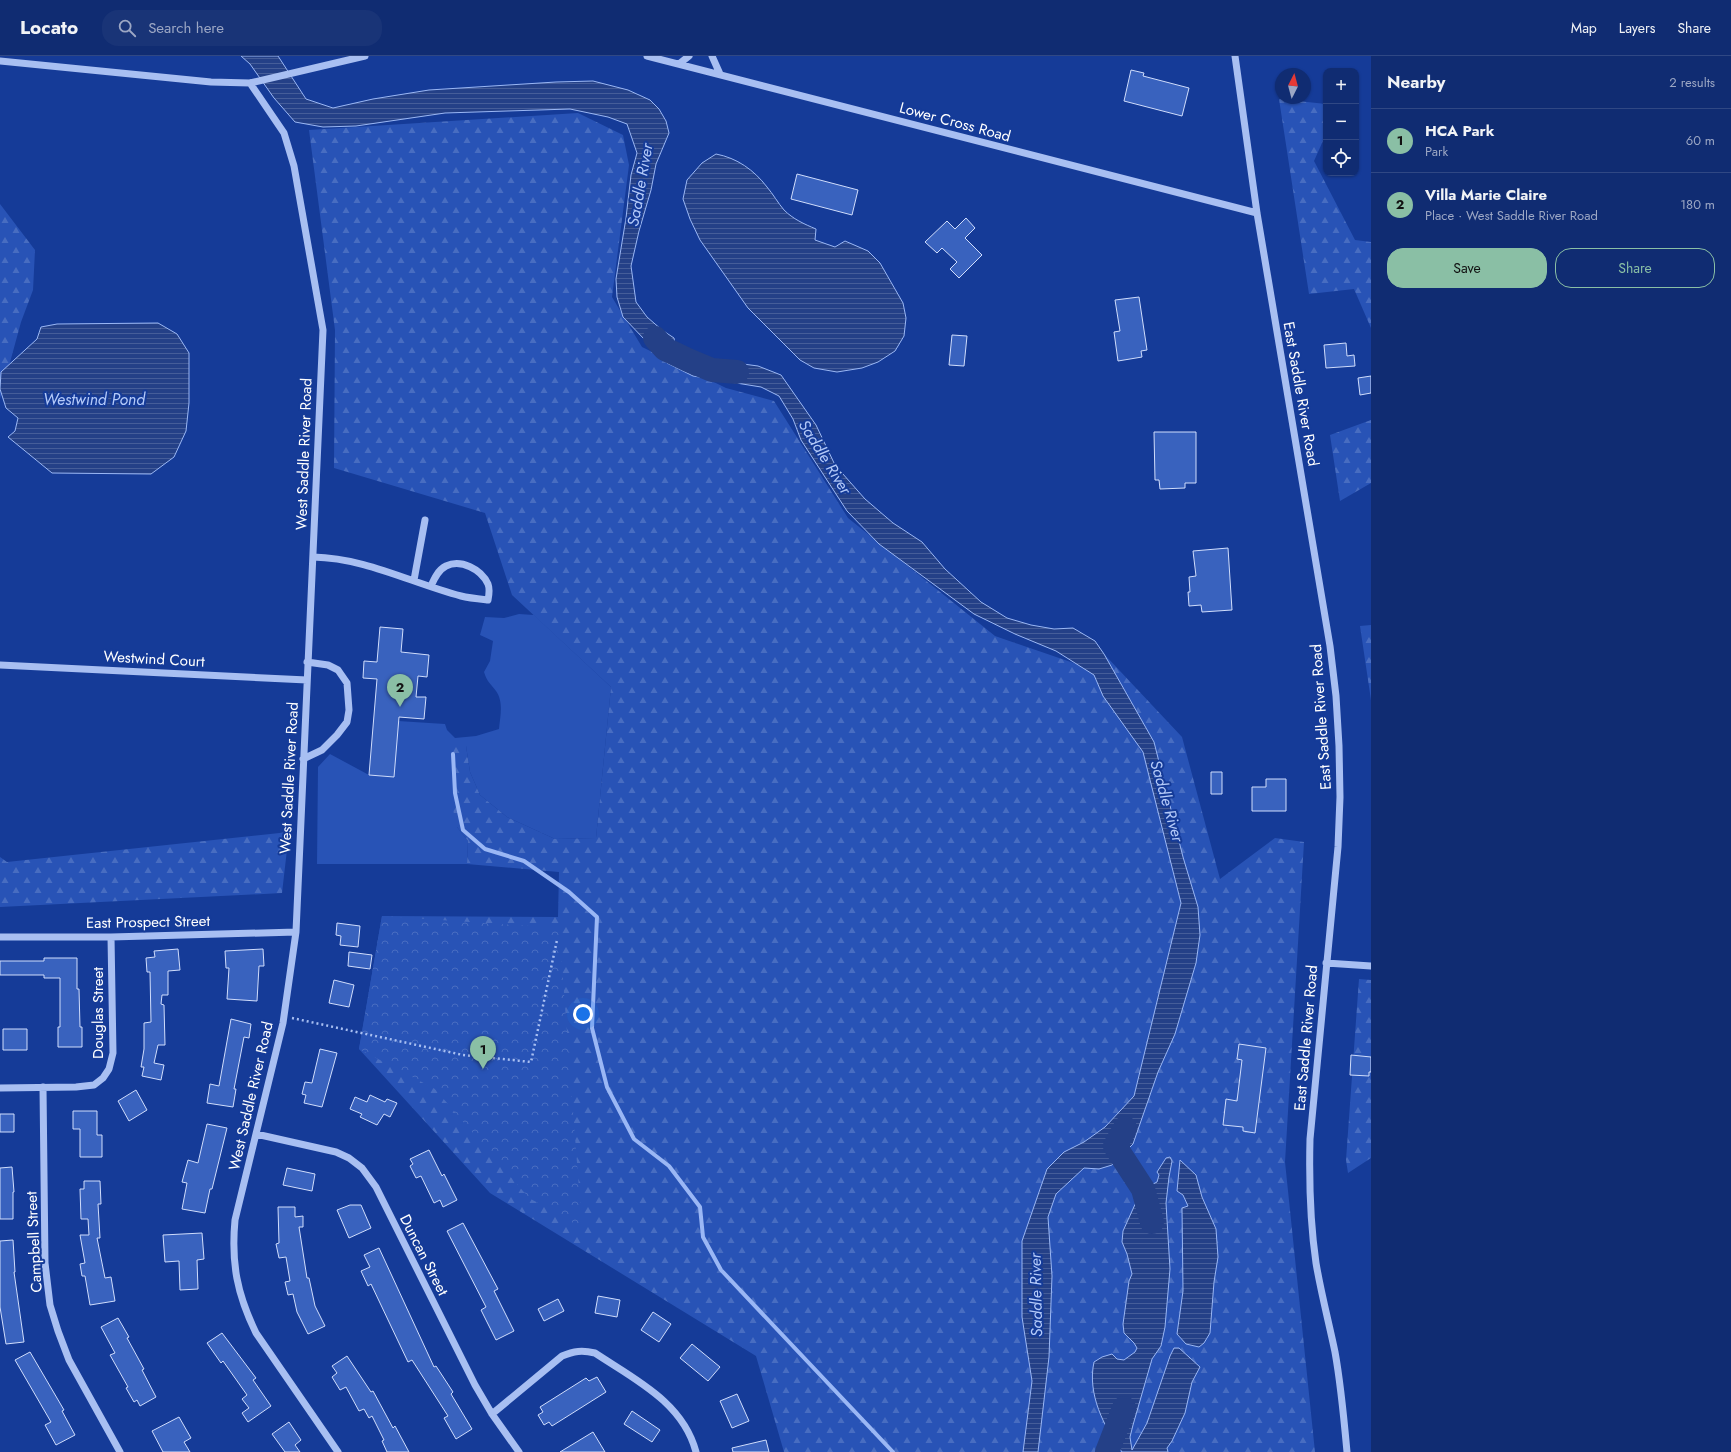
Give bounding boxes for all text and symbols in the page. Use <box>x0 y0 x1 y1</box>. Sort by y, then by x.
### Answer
search box <box>102 10 382 46</box>
text: Locato <box>20 14 78 41</box>
icon: search <box>116 17 138 39</box>
text: Search here <box>148 17 224 39</box>
text: Map <box>1571 18 1597 38</box>
text: Layers <box>1619 18 1655 38</box>
text: Share <box>1677 18 1711 38</box>
north arrow <box>1275 68 1311 104</box>
map controls <box>1323 68 1359 176</box>
button: + <box>1323 68 1359 104</box>
text: Nearby <box>1387 70 1445 94</box>
text: 2 results <box>1669 73 1715 92</box>
street label: Lower Cross Road <box>897 97 1013 147</box>
button: − <box>1323 104 1359 140</box>
text: HCA Park <box>1425 120 1494 142</box>
text: 1 <box>1397 131 1403 150</box>
text: 60 m <box>1686 131 1715 150</box>
water label: Saddle River <box>621 140 659 228</box>
button: locate <box>1323 140 1359 176</box>
text: Park <box>1425 142 1448 161</box>
text: Villa Marie Claire <box>1425 184 1547 206</box>
text: 2 <box>1396 195 1404 214</box>
text: 180 m <box>1680 195 1715 214</box>
text: Place · West Saddle River Road <box>1425 206 1598 225</box>
button: Save <box>1387 248 1547 288</box>
button: Share <box>1555 248 1715 288</box>
street label: East Saddle River Road <box>1277 320 1325 468</box>
street label: West Saddle River Road <box>290 378 318 530</box>
water label: Westwind Pond <box>43 388 146 411</box>
water label: Saddle River <box>793 415 858 500</box>
street label: East Saddle River Road <box>1305 643 1337 791</box>
street label: Westwind Court <box>103 645 205 673</box>
pin: 2 <box>387 674 413 707</box>
street label: West Saddle River Road <box>274 701 304 855</box>
water label: Saddle River <box>1144 757 1190 846</box>
street label: East Prospect Street <box>86 910 211 934</box>
street label: East Saddle River Road <box>1289 964 1323 1112</box>
street label: Douglas Street <box>87 967 109 1059</box>
your location <box>573 1004 593 1024</box>
street label: West Saddle River Road <box>223 1019 279 1173</box>
pin: 1 <box>470 1036 496 1069</box>
street label: Campbell Street <box>20 1190 48 1293</box>
street label: Duncan Street <box>394 1211 454 1300</box>
water label: Saddle River <box>1024 1251 1048 1337</box>

